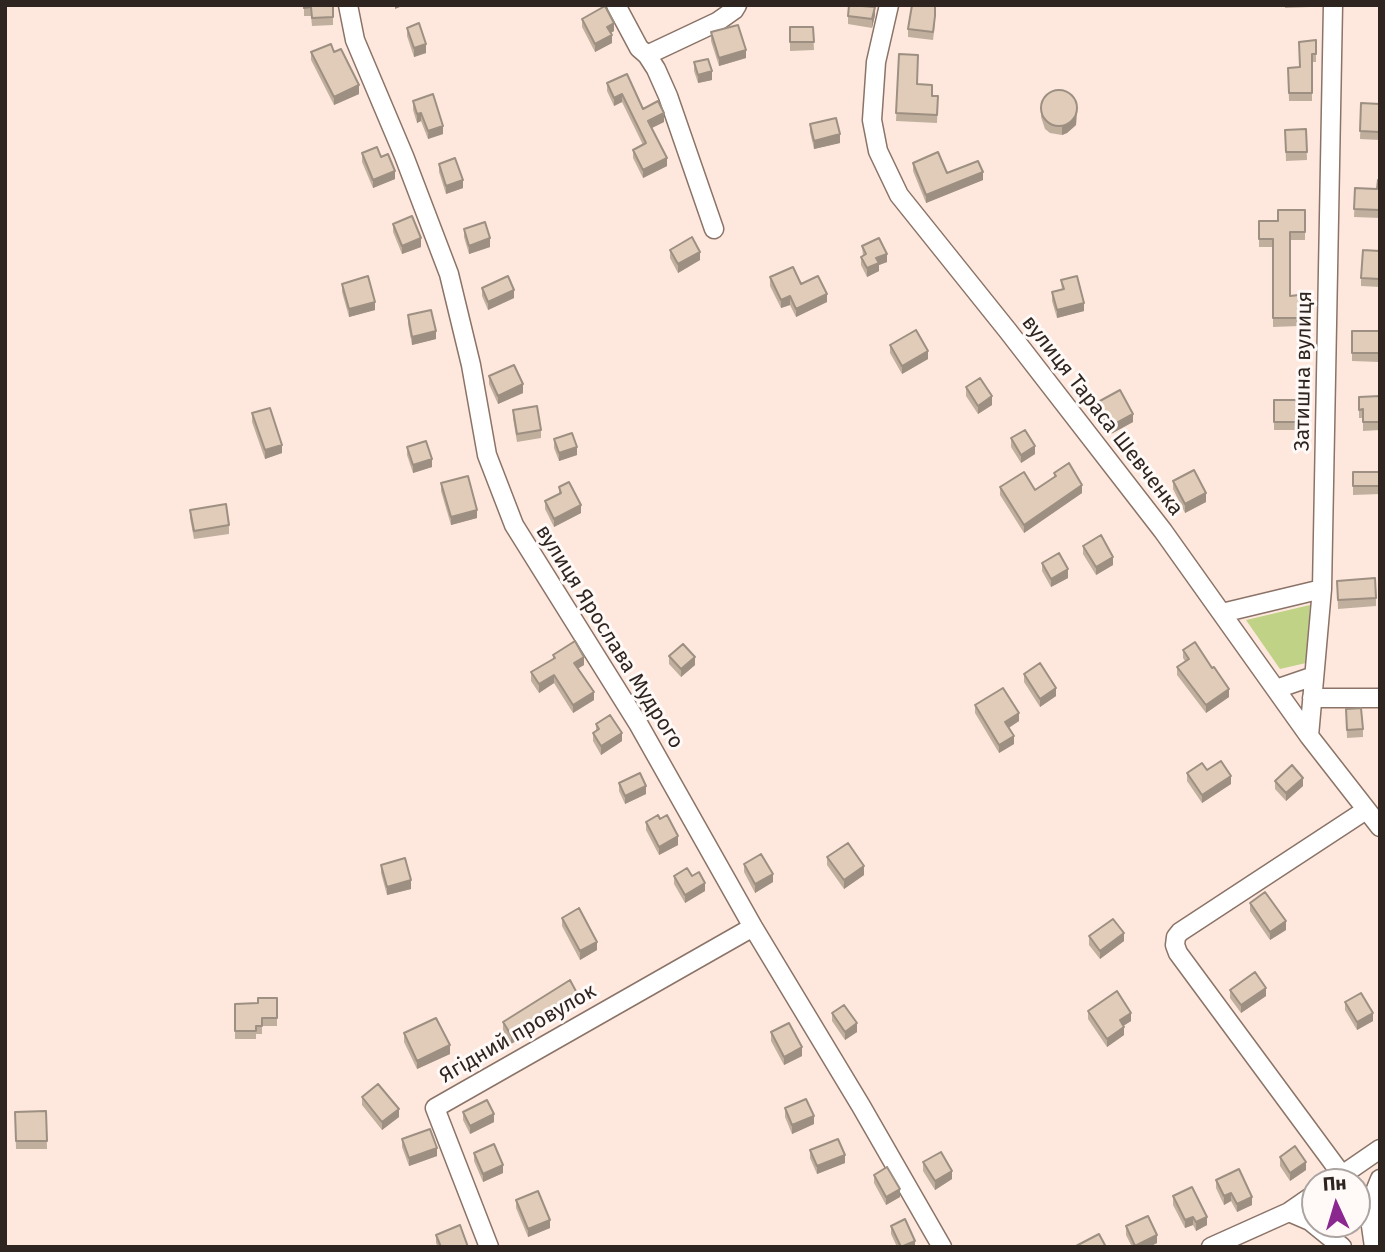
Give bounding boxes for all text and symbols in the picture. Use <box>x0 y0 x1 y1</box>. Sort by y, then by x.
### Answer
street label: Затишна вулиця <box>1290 291 1318 451</box>
street label: вулиця Тараса Шевченка <box>1016 311 1188 521</box>
street label: вулиця Ярослава Мудрого <box>530 520 688 754</box>
street label: Ягідний провулок <box>435 979 601 1089</box>
north arrow <box>1301 1168 1371 1238</box>
text: Пн <box>1322 1171 1347 1196</box>

